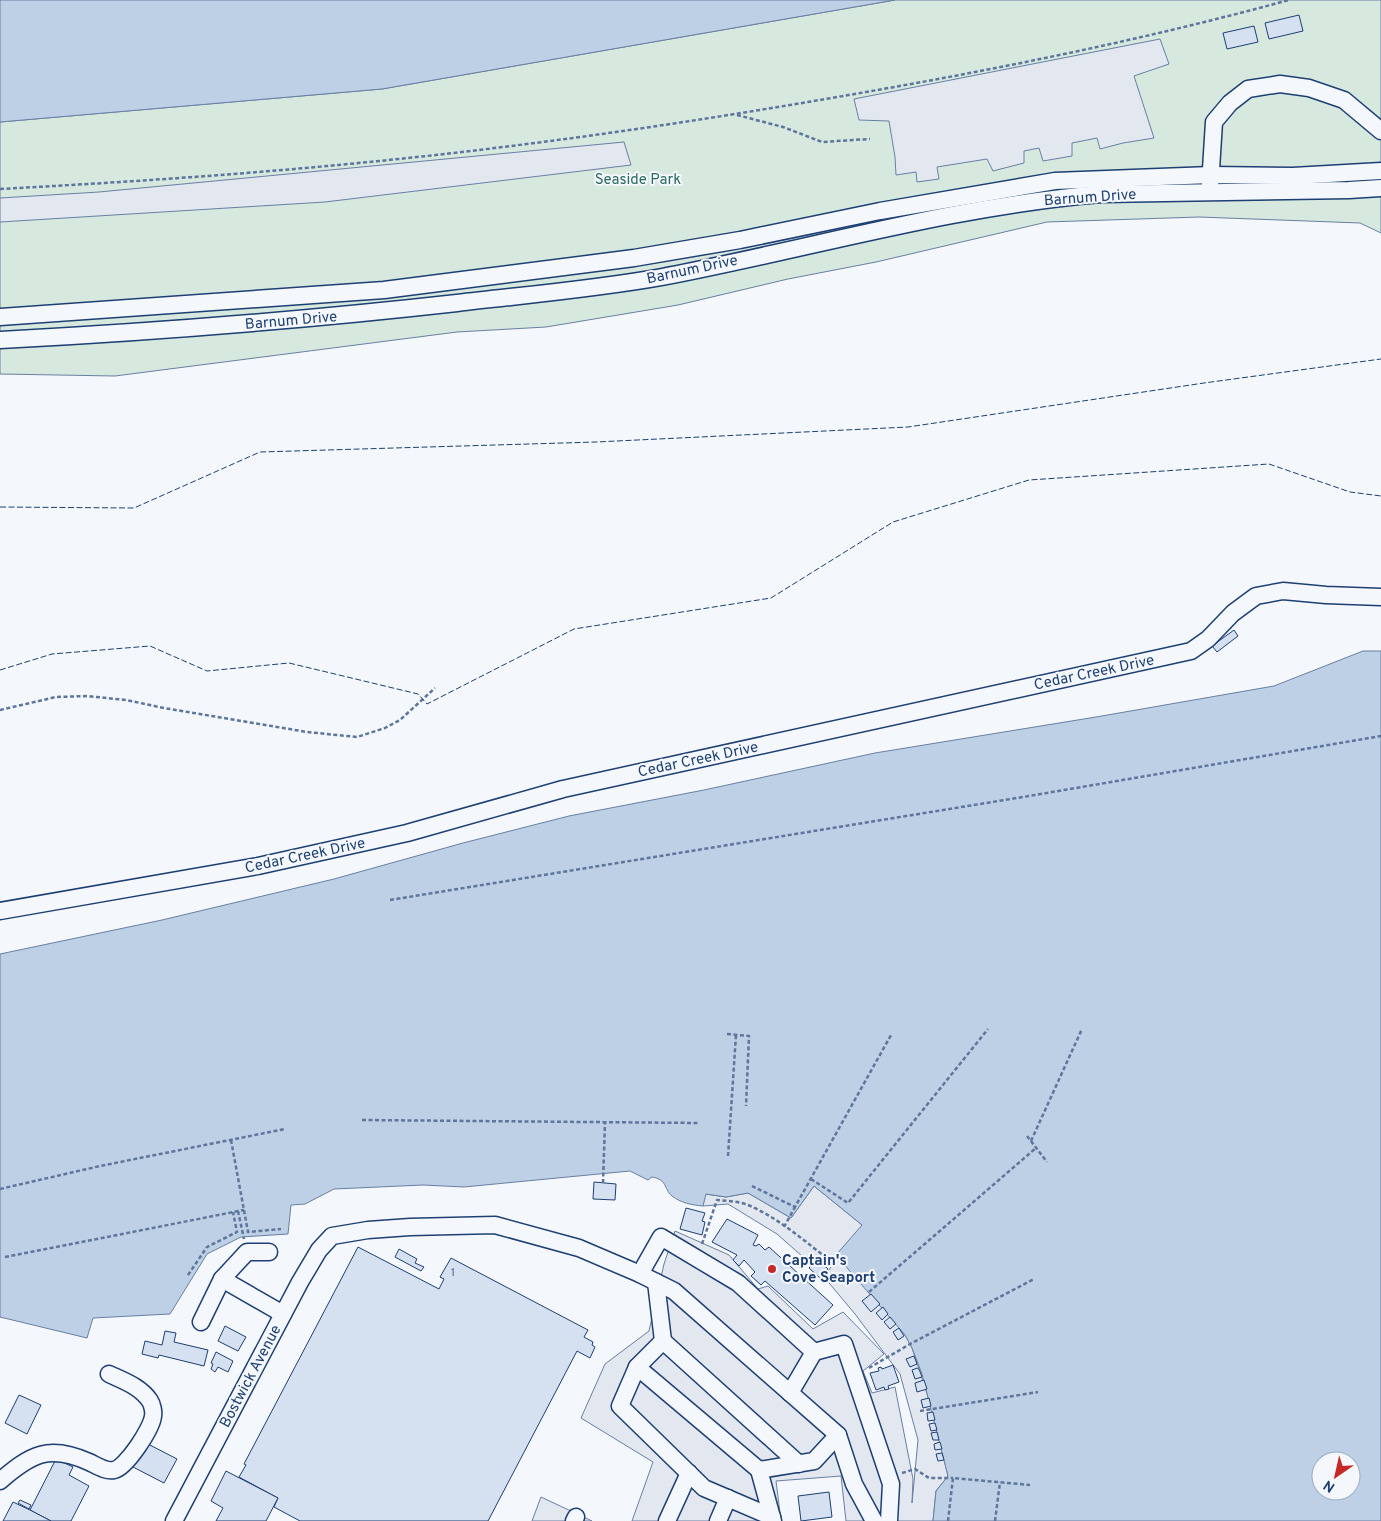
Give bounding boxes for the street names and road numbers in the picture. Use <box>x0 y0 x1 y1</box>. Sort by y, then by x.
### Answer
street label: Barnum Drive <box>1043 186 1137 211</box>
street label: Barnum Drive <box>645 252 740 289</box>
street label: Barnum Drive <box>244 308 338 335</box>
street label: Cedar Creek Drive <box>1032 651 1156 696</box>
street label: Cedar Creek Drive <box>636 738 760 783</box>
street label: Cedar Creek Drive <box>243 834 367 879</box>
street label: Bostwick Avenue <box>216 1322 286 1431</box>

